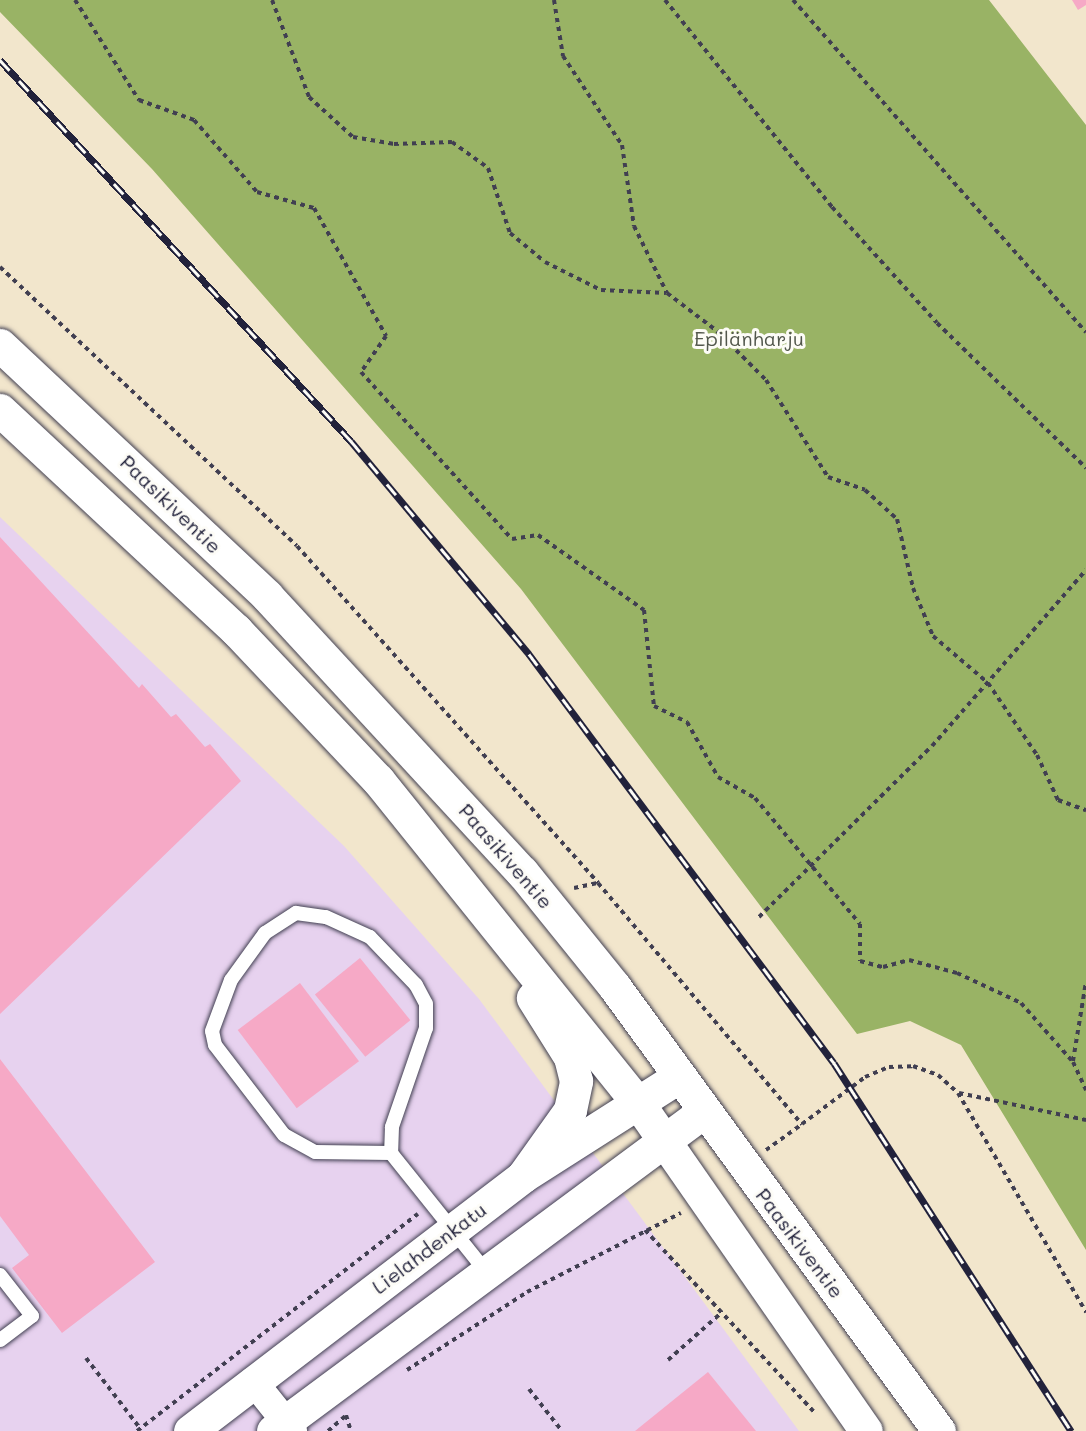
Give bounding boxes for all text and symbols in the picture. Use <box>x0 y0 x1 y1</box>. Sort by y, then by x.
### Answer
park label: Epilänharju <box>694 326 804 350</box>
street label: Paasikiventie <box>116 450 226 558</box>
street label: Paasikiventie <box>454 799 558 913</box>
street label: Paasikiventie <box>751 1183 849 1303</box>
street label: Lielahdenkatu <box>367 1197 491 1299</box>

